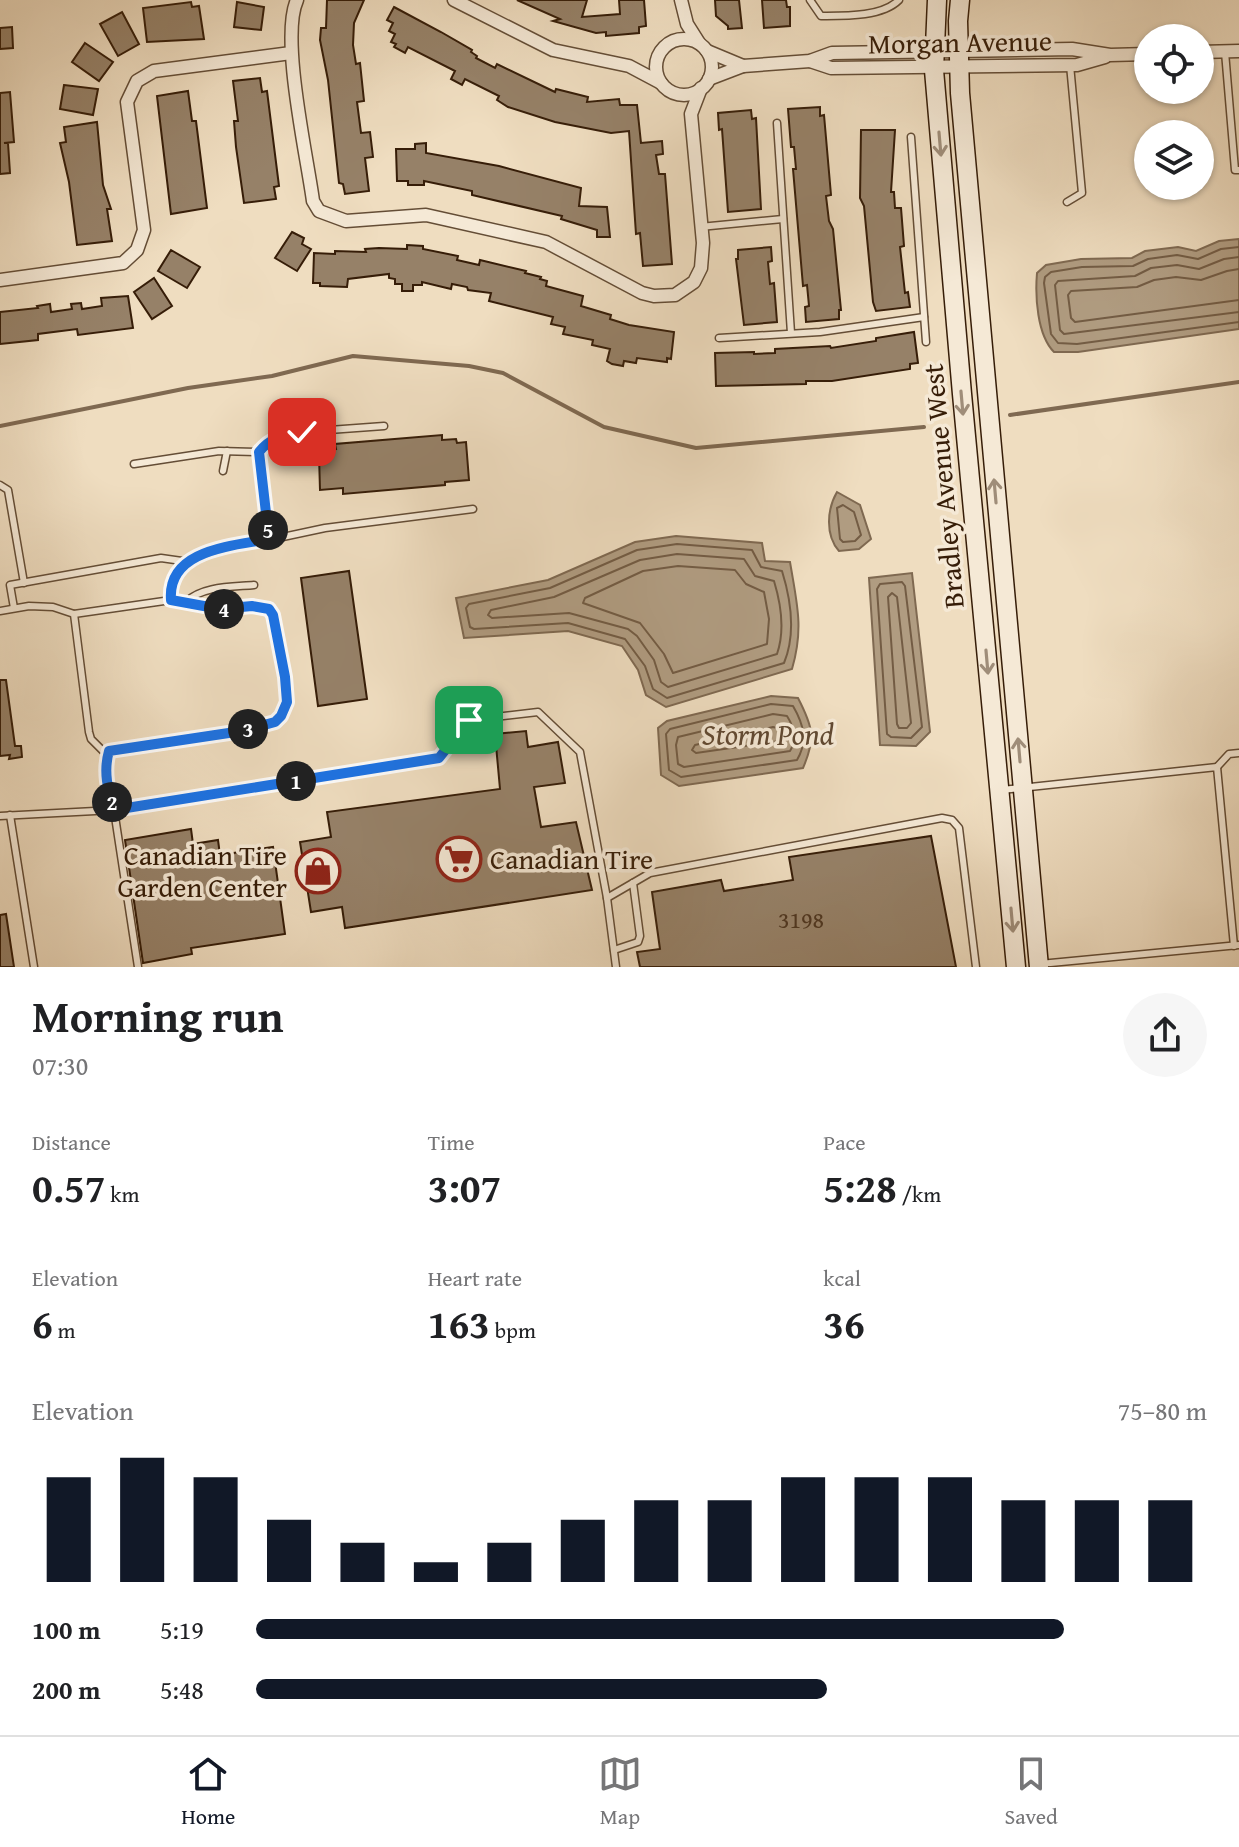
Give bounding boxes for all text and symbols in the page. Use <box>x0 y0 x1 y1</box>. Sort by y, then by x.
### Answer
street label: Morgan Avenue <box>868 19 1052 64</box>
map controls <box>1134 24 1214 200</box>
button: locate <box>1134 24 1214 104</box>
button: layers <box>1134 120 1214 200</box>
one-way arrow <box>933 130 948 157</box>
street label: Bradley Avenue West <box>911 362 974 610</box>
one-way arrow <box>955 389 970 416</box>
pin <box>268 398 336 466</box>
icon: check <box>280 410 324 454</box>
one-way arrow <box>987 478 1002 505</box>
pin: 5 <box>248 510 288 550</box>
text: 5 <box>262 514 274 546</box>
pin: 4 <box>204 589 244 629</box>
text: 4 <box>218 593 230 625</box>
one-way arrow <box>980 648 995 674</box>
pin <box>435 686 503 754</box>
icon: arrive <box>447 698 491 742</box>
pin: 3 <box>228 709 268 749</box>
water label: Storm Pond <box>702 712 834 756</box>
text: 3 <box>242 713 254 745</box>
one-way arrow <box>1011 737 1026 764</box>
pin: 1 <box>276 761 316 801</box>
text: 1 <box>290 765 302 797</box>
pin: 2 <box>92 782 132 822</box>
text: 2 <box>106 786 118 818</box>
place label: Canadian Tire Garden Center <box>117 834 287 907</box>
supermarket icon: Canadian Tire <box>435 835 483 883</box>
place label: Canadian Tire <box>490 838 653 879</box>
shop icon: Canadian Tire Garden Center <box>294 847 342 895</box>
house number: 3198 <box>778 902 824 937</box>
one-way arrow <box>1005 906 1020 933</box>
text: Morning run <box>32 984 283 1048</box>
button: share <box>1123 993 1207 1077</box>
text: 07:30 <box>32 1046 88 1085</box>
text: Distance <box>32 1126 111 1158</box>
text: Time <box>428 1126 474 1158</box>
text: Pace <box>823 1126 866 1158</box>
text: 0.57 <box>32 1158 105 1217</box>
text: 3:07 <box>428 1158 501 1217</box>
text: 5:28 <box>823 1158 897 1217</box>
text: km <box>105 1178 139 1210</box>
text: /km <box>897 1178 941 1210</box>
text: Elevation <box>32 1262 118 1294</box>
text: Heart rate <box>428 1262 522 1294</box>
text: kcal <box>823 1262 861 1294</box>
text: 6 <box>32 1294 53 1353</box>
text: 163 <box>428 1294 490 1353</box>
text: 36 <box>823 1294 865 1353</box>
text: m <box>53 1314 76 1346</box>
text: bpm <box>490 1314 536 1346</box>
text: Elevation <box>32 1391 134 1430</box>
text: 75–80 m <box>1118 1391 1207 1430</box>
text: 100 m <box>32 1610 100 1649</box>
text: 5:19 <box>160 1610 204 1649</box>
text: 200 m <box>32 1670 100 1709</box>
text: 5:48 <box>160 1670 204 1709</box>
tab: Home <box>181 1752 235 1832</box>
tab: Map <box>598 1752 642 1832</box>
tab: Saved <box>1004 1752 1058 1832</box>

